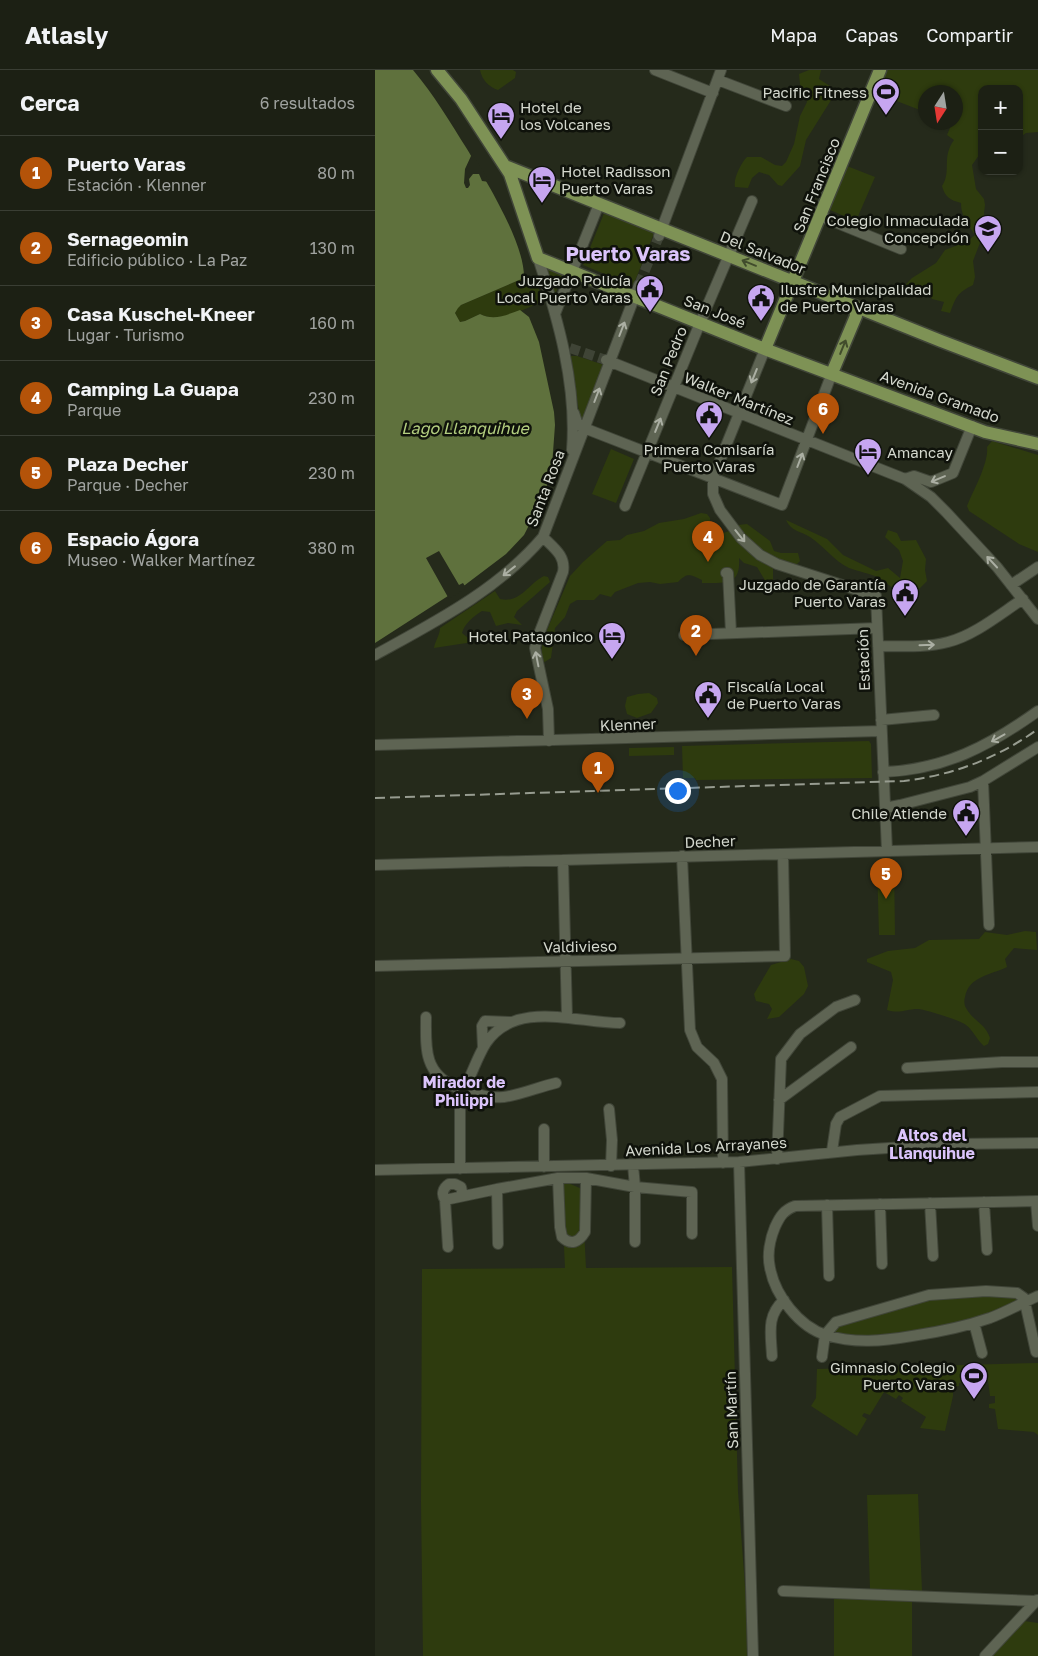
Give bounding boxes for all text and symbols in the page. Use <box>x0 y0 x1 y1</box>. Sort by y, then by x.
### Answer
text: Atlasly <box>25 20 108 49</box>
text: Mapa <box>770 24 817 46</box>
text: Capas <box>845 24 898 46</box>
text: Compartir <box>926 24 1013 46</box>
sports icon: Pacific Fitness <box>871 77 901 116</box>
place label: Pacific Fitness <box>762 83 867 101</box>
north arrow <box>918 85 963 130</box>
map controls <box>978 85 1023 175</box>
button: + <box>978 85 1023 130</box>
text: Cerca <box>20 90 79 116</box>
text: 6 resultados <box>260 93 355 113</box>
place label: Hotel de los Volcanes <box>520 98 611 133</box>
hotel icon: Hotel de los Volcanes <box>486 101 516 140</box>
button: − <box>978 130 1023 175</box>
street label: San Francisco <box>789 135 843 235</box>
text: Puerto Varas <box>67 152 186 175</box>
place label: Hotel Radisson Puerto Varas <box>561 162 671 197</box>
text: 1 <box>32 163 40 183</box>
text: 80 m <box>317 163 355 183</box>
hotel icon: Hotel Radisson Puerto Varas <box>527 165 557 204</box>
text: Estación · Klenner <box>67 175 206 195</box>
place label: Colegio Inmaculada Concepción <box>827 211 969 246</box>
school or university icon: Colegio Inmaculada Concepción <box>973 214 1003 253</box>
text: Sernageomin <box>67 227 189 250</box>
street label: Del Salvador <box>718 227 809 277</box>
text: 2 <box>31 238 41 258</box>
text: 130 m <box>310 238 355 258</box>
district label: Puerto Varas <box>565 241 691 265</box>
text: Edificio público · La Paz <box>67 250 247 270</box>
one-way arrow <box>742 258 757 268</box>
place label: Juzgado Policía Local Puerto Varas <box>496 271 631 306</box>
public building icon: Juzgado Policía Local Puerto Varas <box>635 274 665 313</box>
place label: Ilustre Municipalidad de Puerto Varas <box>780 280 932 315</box>
public building icon: Ilustre Municipalidad de Puerto Varas <box>746 283 776 322</box>
street label: San José <box>681 290 749 332</box>
text: Casa Kuschel-Kneer <box>67 302 255 325</box>
text: 3 <box>31 313 41 333</box>
text: 160 m <box>309 313 355 333</box>
one-way arrow <box>618 322 627 337</box>
street label: San Pedro <box>646 324 690 398</box>
text: Lugar · Turismo <box>67 325 184 345</box>
one-way arrow <box>840 339 849 354</box>
street label: Avenida Gramado <box>878 366 1002 426</box>
street label: Walker Martínez <box>682 368 797 428</box>
one-way arrow <box>749 368 758 383</box>
text: Camping La Guapa <box>67 377 239 400</box>
one-way arrow <box>593 387 602 403</box>
text: 4 <box>31 388 41 408</box>
text: 230 m <box>308 388 355 408</box>
pin: 6 <box>807 393 839 434</box>
text: Parque <box>67 400 121 420</box>
public building icon: Primera Comisaría Puerto Varas <box>694 400 724 439</box>
water label: Lago Llanquihue <box>401 418 530 438</box>
one-way arrow <box>654 418 664 433</box>
hotel icon: Amancay <box>853 437 883 476</box>
place label: Primera Comisaría Puerto Varas <box>644 440 774 475</box>
place label: Amancay <box>887 443 953 461</box>
street label: Santa Rosa <box>522 447 568 529</box>
text: Plaza Decher <box>67 452 188 475</box>
one-way arrow <box>796 453 805 468</box>
text: 5 <box>31 463 41 483</box>
text: 230 m <box>308 463 355 483</box>
text: Parque · Decher <box>67 475 189 495</box>
one-way arrow <box>931 475 946 484</box>
pin: 4 <box>692 521 724 562</box>
text: Espacio Ágora <box>67 527 199 550</box>
one-way arrow <box>734 529 745 542</box>
text: 6 <box>31 538 41 558</box>
text: 380 m <box>308 538 355 558</box>
text: Museo · Walker Martínez <box>67 550 255 570</box>
one-way arrow <box>986 555 998 568</box>
one-way arrow <box>503 566 516 577</box>
place label: Juzgado de Garantía Puerto Varas <box>739 575 886 610</box>
public building icon: Juzgado de Garantía Puerto Varas <box>890 578 920 617</box>
pin: 2 <box>680 615 712 656</box>
hotel icon: Hotel Patagonico <box>597 621 627 660</box>
place label: Hotel Patagonico <box>468 627 593 645</box>
street label: Estación <box>853 629 873 691</box>
one-way arrow <box>918 640 934 650</box>
one-way arrow <box>531 651 541 667</box>
place label: Fiscalía Local de Puerto Varas <box>727 677 841 712</box>
pin: 3 <box>511 678 543 719</box>
public building icon: Fiscalía Local de Puerto Varas <box>693 680 723 719</box>
street label: Klenner <box>599 714 657 734</box>
one-way arrow <box>990 733 1005 743</box>
pin: 1 <box>582 752 614 793</box>
your location <box>665 778 691 804</box>
public building icon: Chile Atiende <box>951 798 981 837</box>
place label: Chile Atiende <box>851 804 947 822</box>
street label: Decher <box>684 831 736 851</box>
pin: 5 <box>870 858 902 899</box>
street label: Valdivieso <box>543 936 617 956</box>
district label: Mirador de Philippi <box>423 1072 505 1110</box>
district label: Altos del Llanquihue <box>889 1125 975 1163</box>
street label: Avenida Los Arrayanes <box>625 1133 787 1159</box>
place label: Gimnasio Colegio Puerto Varas <box>830 1358 955 1393</box>
sports icon: Gimnasio Colegio Puerto Varas <box>959 1361 989 1400</box>
street label: San Martín <box>721 1371 741 1449</box>

